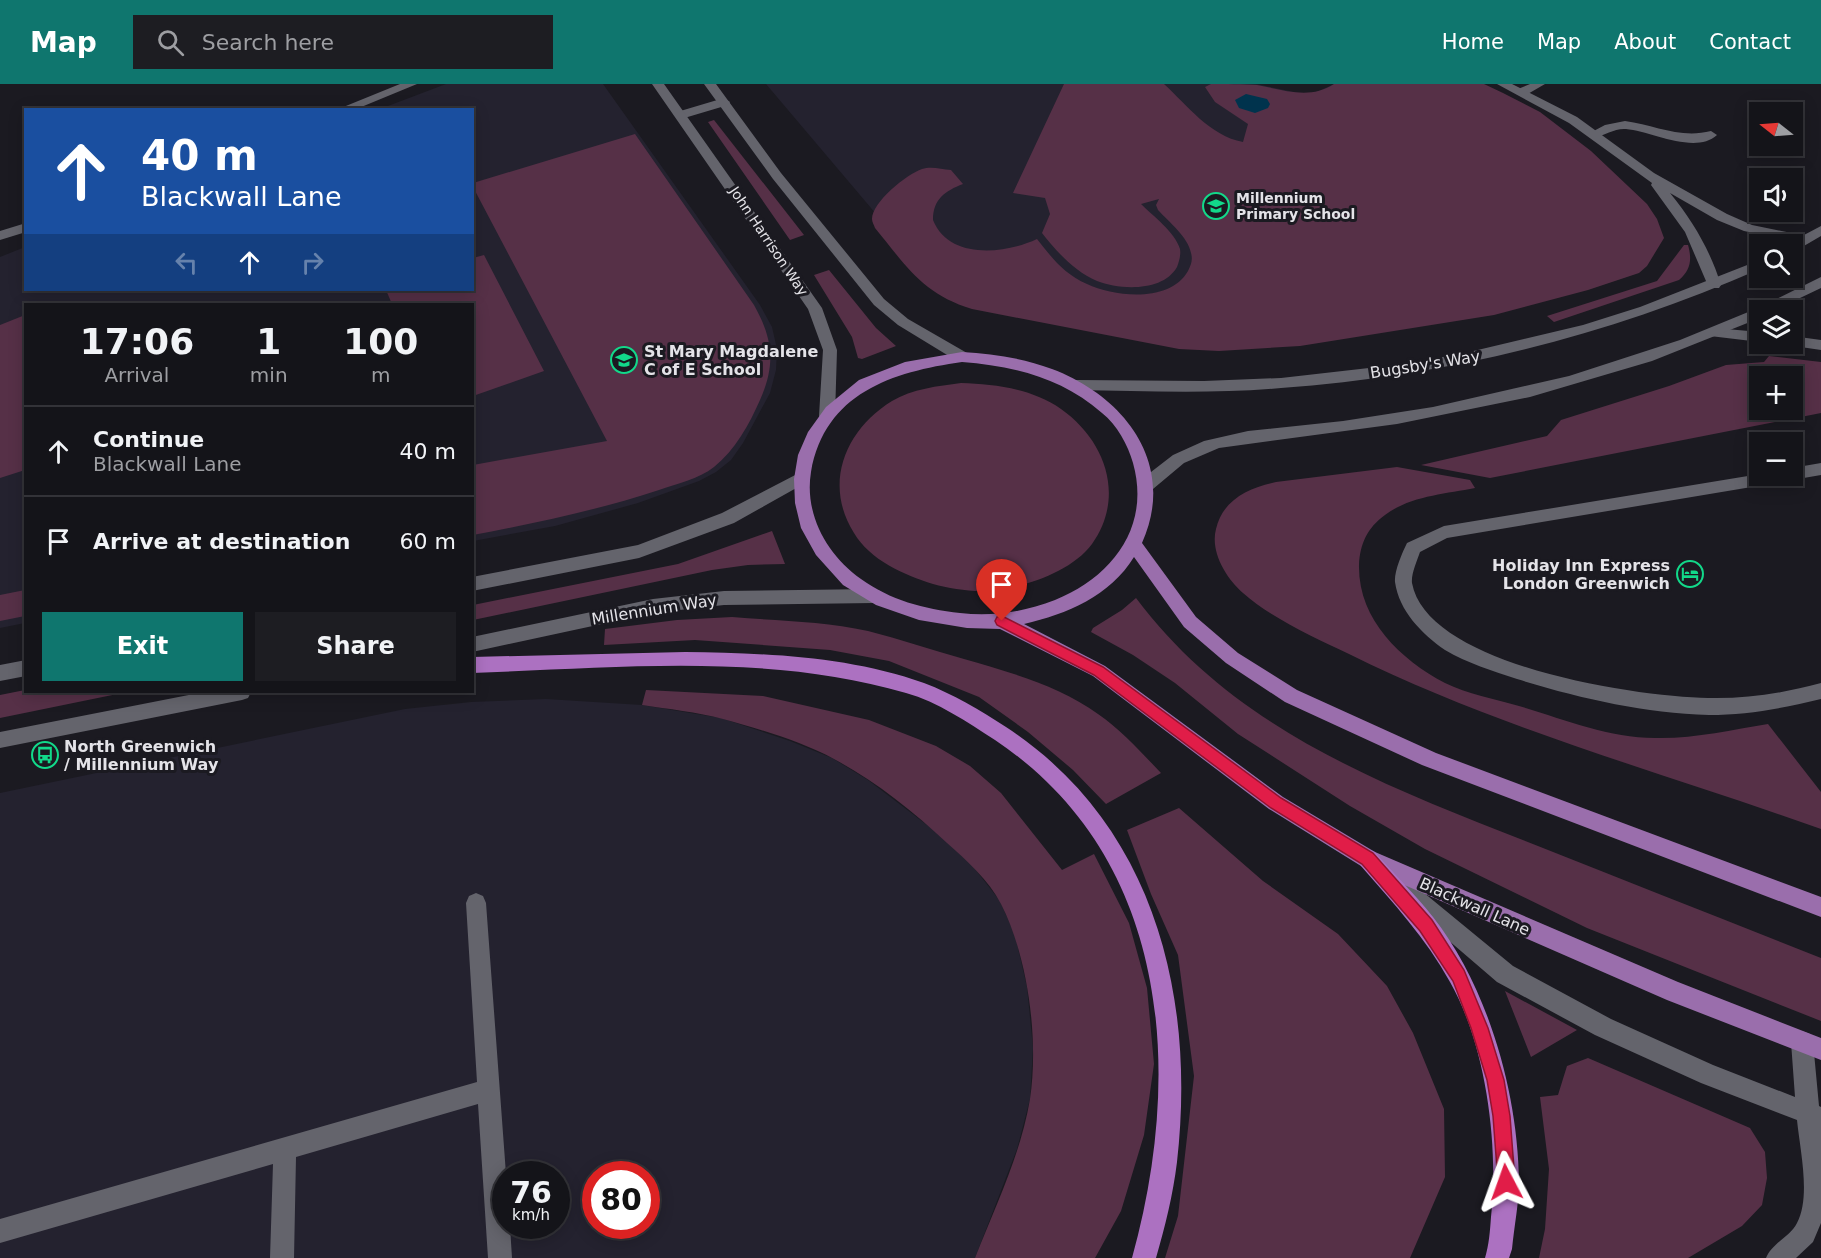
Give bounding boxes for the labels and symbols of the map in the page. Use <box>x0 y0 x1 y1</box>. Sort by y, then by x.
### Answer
north arrow <box>1749 102 1803 156</box>
street label: John Harrison Way <box>726 183 811 299</box>
place label: Millennium Primary School <box>1236 190 1355 222</box>
school or university icon: Millennium Primary School <box>1201 191 1231 221</box>
place label: St Mary Magdalene C of E School <box>644 342 819 379</box>
school or university icon: St Mary Magdalene C of E School <box>609 345 639 375</box>
street label: Bugsby's Way <box>1369 346 1481 383</box>
place label: Holiday Inn Express London Greenwich <box>1492 556 1670 593</box>
pin <box>976 559 1027 621</box>
hotel icon: Holiday Inn Express London Greenwich <box>1675 559 1705 589</box>
street label: Millennium Way <box>590 590 718 629</box>
place label: North Greenwich / Millennium Way <box>64 737 219 774</box>
bus stop icon: North Greenwich / Millennium Way <box>30 740 60 770</box>
street label: Blackwall Lane <box>1417 874 1533 939</box>
position arrow <box>1474 1150 1538 1214</box>
speed limit sign: 80 <box>582 1161 660 1239</box>

